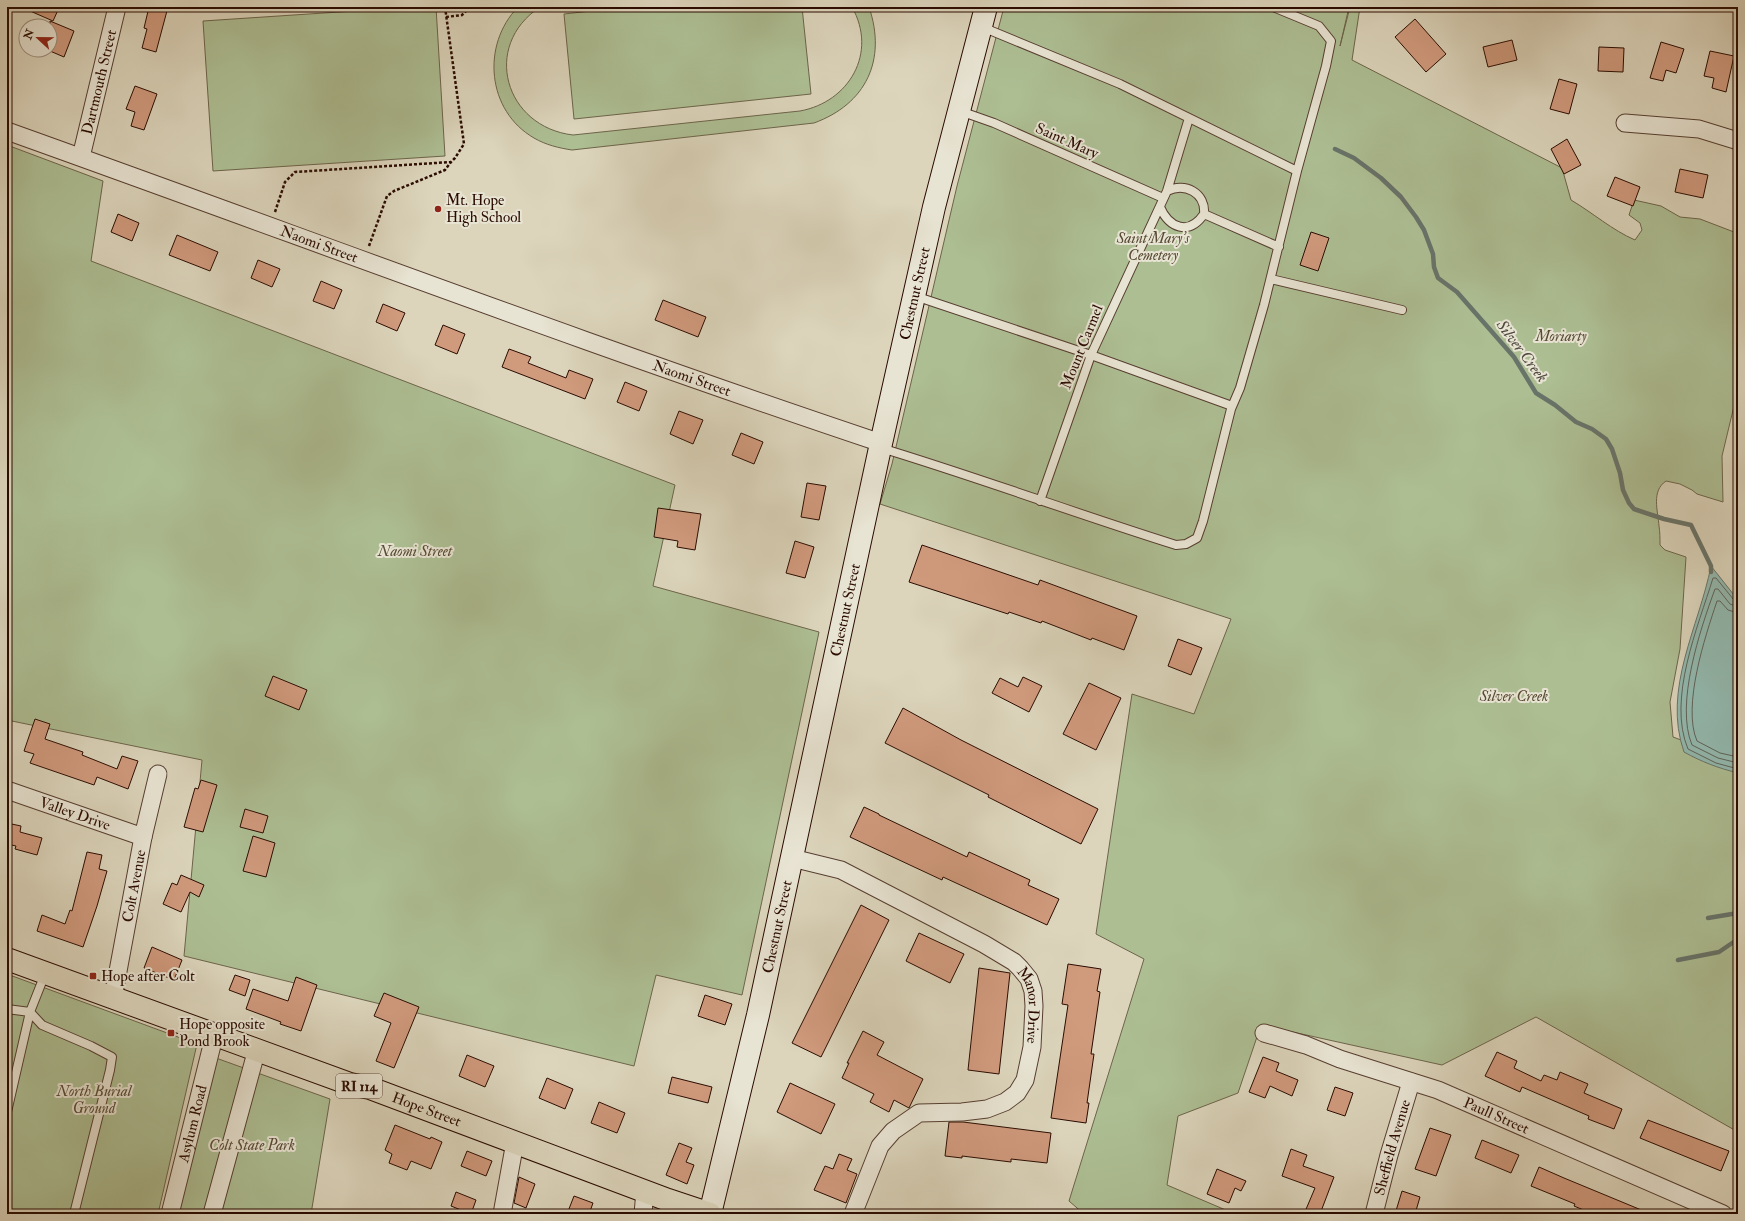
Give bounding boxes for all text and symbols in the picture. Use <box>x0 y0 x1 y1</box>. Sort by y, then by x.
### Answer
north arrow <box>18 18 58 58</box>
text: N <box>21 26 37 42</box>
street label: Dartmouth Street <box>77 28 121 137</box>
street label: Saint Mary <box>1033 119 1102 163</box>
place label: Mt. Hope High School <box>446 191 521 227</box>
marker: Mt. Hope High School <box>433 204 443 214</box>
street label: Naomi Street <box>278 221 361 267</box>
park label: Saint Mary's Cemetery <box>1116 229 1190 265</box>
street label: Chestnut Street <box>895 245 934 342</box>
street label: Mount Carmel <box>1056 302 1108 392</box>
water label: Silver Creek <box>1491 315 1552 386</box>
park label: Moriarty <box>1534 327 1587 346</box>
street label: Naomi Street <box>650 356 733 401</box>
park label: Naomi Street <box>377 542 453 561</box>
street label: Chestnut Street <box>826 562 864 658</box>
park label: Silver Creek <box>1479 687 1548 706</box>
street label: Valley Drive <box>37 793 113 835</box>
street label: Colt Avenue <box>118 848 150 924</box>
street label: Chestnut Street <box>758 878 796 975</box>
street label: Manor Drive <box>1013 963 1044 1044</box>
place label: Hope after Colt <box>101 967 195 987</box>
marker: Hope after Colt <box>88 971 98 981</box>
place label: Hope opposite Pond Brook <box>179 1015 265 1051</box>
marker: Hope opposite Pond Brook <box>166 1028 176 1038</box>
road number: RI 114 <box>336 1074 382 1098</box>
park label: North Burial Ground <box>56 1082 133 1118</box>
street label: Asylum Road <box>173 1083 211 1165</box>
street label: Hope Street <box>389 1088 464 1131</box>
street label: Paull Street <box>1461 1093 1532 1138</box>
street label: Sheffield Avenue <box>1370 1097 1415 1197</box>
park label: Colt State Park <box>209 1136 295 1155</box>

